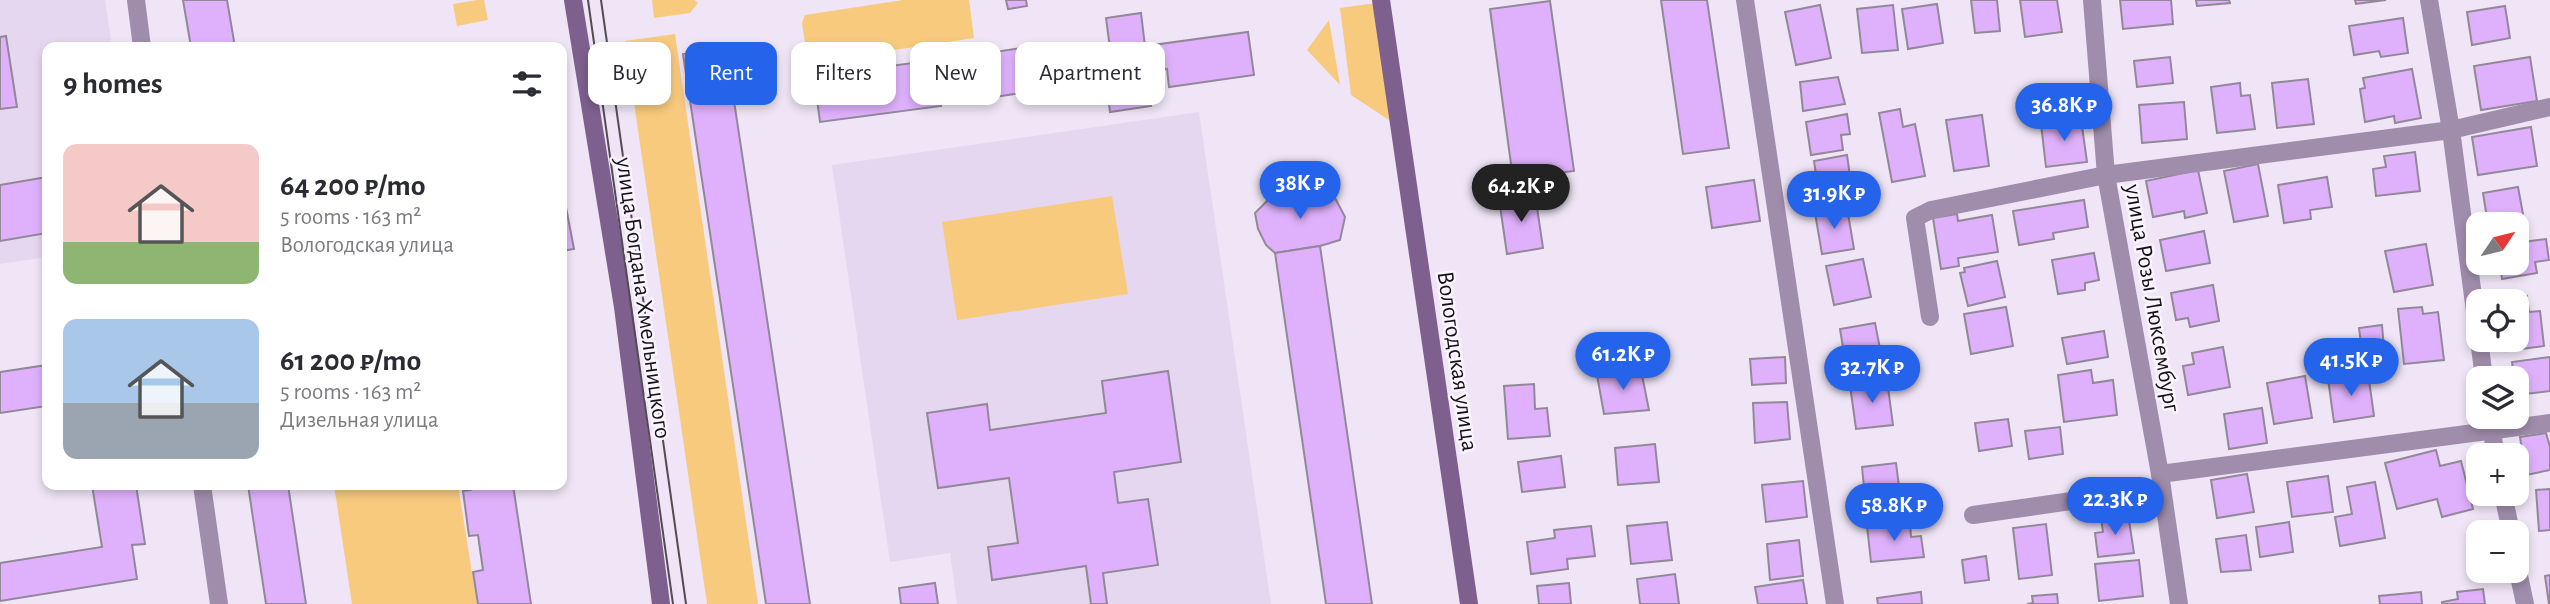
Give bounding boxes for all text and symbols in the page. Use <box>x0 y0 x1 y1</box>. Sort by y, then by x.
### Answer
chip: Buy <box>588 42 671 105</box>
chip: Rent <box>685 42 777 105</box>
chip: Filters <box>791 42 896 105</box>
chip: New <box>910 42 1001 105</box>
chip: Apartment <box>1015 42 1165 105</box>
icon: filters <box>508 65 546 103</box>
text: 9 homes <box>63 69 163 99</box>
pin: 36.8K ₽ <box>1999 83 2129 143</box>
text: 36.8K ₽ <box>2031 94 2097 117</box>
street label: улица Богдана Хмельницкого <box>611 155 675 440</box>
pin: 38K ₽ <box>1251 162 1349 221</box>
pin: 64.2K ₽ <box>1456 164 1586 224</box>
text: 64 200 ₽/mo <box>280 171 426 201</box>
icon: home <box>119 172 203 256</box>
text: 38K ₽ <box>1276 172 1324 195</box>
pin: 31.9K ₽ <box>1769 172 1899 231</box>
text: 64.2K ₽ <box>1488 175 1554 198</box>
text: 31.9K ₽ <box>1803 182 1865 205</box>
street label: улица Розы Люксембург <box>2120 182 2184 414</box>
text: 5 rooms · 163 m² <box>280 206 421 229</box>
north arrow <box>2466 212 2529 275</box>
map controls <box>2466 212 2529 583</box>
text: Вологодская улица <box>280 234 454 257</box>
street label: Вологодская улица <box>1432 270 1482 453</box>
button: locate <box>2466 289 2529 352</box>
pin: 61.2K ₽ <box>1558 332 1688 392</box>
pin: 41.5K ₽ <box>2286 338 2416 398</box>
text: 61.2K ₽ <box>1591 343 1655 366</box>
text: 61 200 ₽/mo <box>280 346 421 376</box>
pin: 32.7K ₽ <box>1807 346 1937 405</box>
icon: home <box>119 347 203 431</box>
text: 41.5K ₽ <box>2320 349 2382 372</box>
text: 32.7K ₽ <box>1840 356 1904 379</box>
button: layers <box>2466 366 2529 429</box>
text: 5 rooms · 163 m² <box>280 381 421 404</box>
text: Дизельная улица <box>280 409 439 432</box>
button: + <box>2466 443 2529 506</box>
pin: 22.3K ₽ <box>2050 477 2180 537</box>
pin: 58.8K ₽ <box>1829 484 1959 543</box>
text: 22.3K ₽ <box>2083 488 2147 511</box>
text: 58.8K ₽ <box>1861 494 1927 517</box>
button: − <box>2466 520 2529 583</box>

